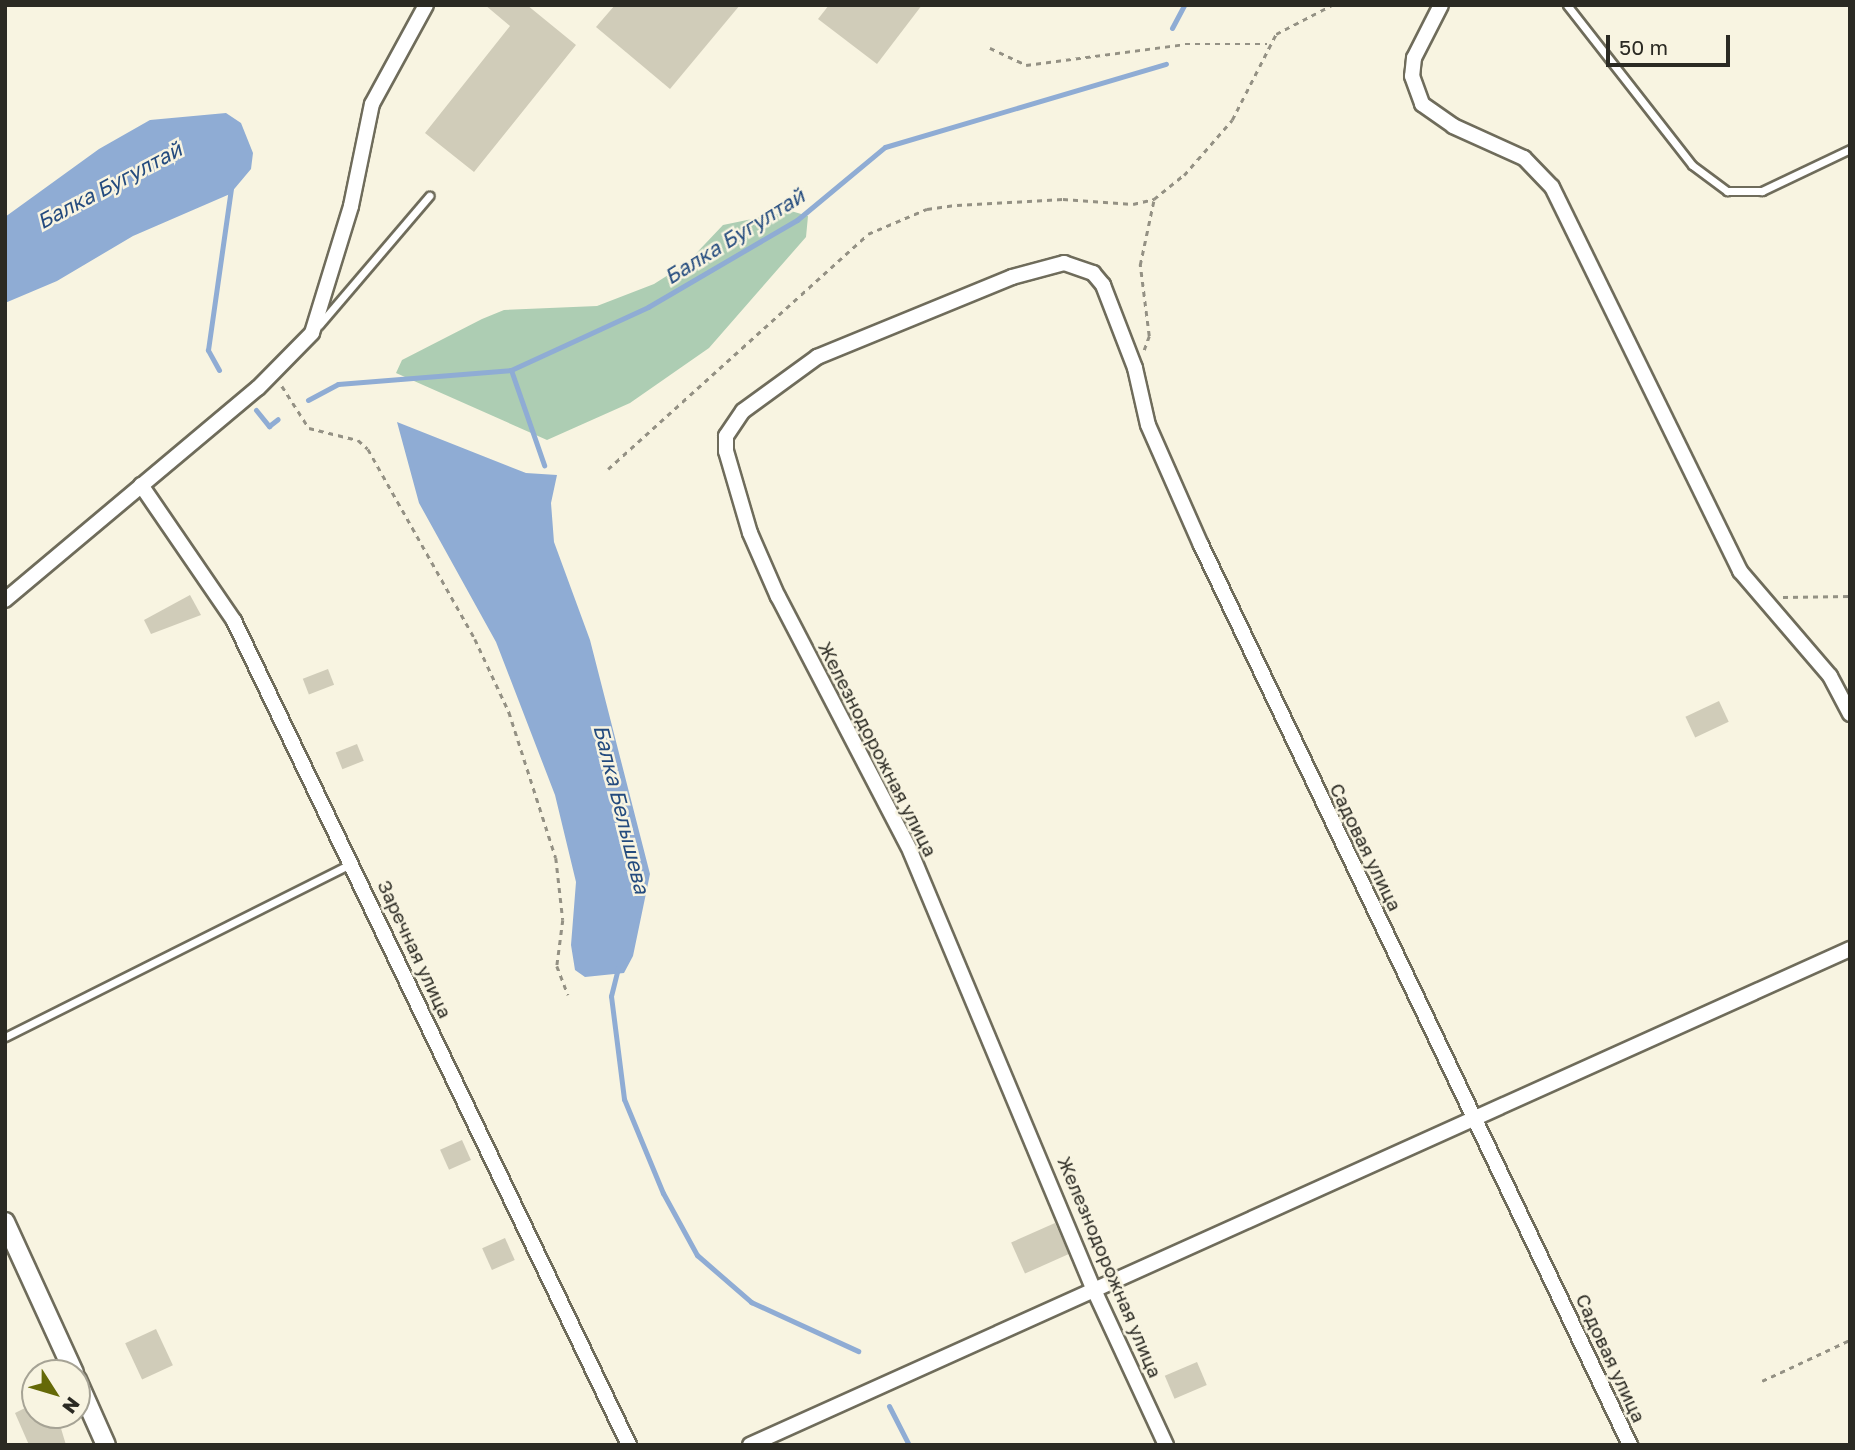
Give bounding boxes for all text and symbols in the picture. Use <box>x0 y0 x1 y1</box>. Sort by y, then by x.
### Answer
scale bar <box>1610 21 1734 65</box>
text: 50 m <box>1619 34 1668 60</box>
water label: Балка Бугултай <box>32 136 186 234</box>
water label: Балка Бугултай <box>659 183 809 289</box>
street label: Железнодорожная улица <box>814 638 942 860</box>
water label: Балка Белышева <box>589 722 655 896</box>
street label: Садовая улица <box>1325 779 1407 915</box>
street label: Заречная улица <box>373 876 457 1022</box>
street label: Железнодорожная улица <box>1053 1153 1167 1381</box>
street label: Садовая улица <box>1571 1290 1651 1426</box>
north arrow <box>21 1359 91 1429</box>
text: N <box>58 1393 85 1418</box>

